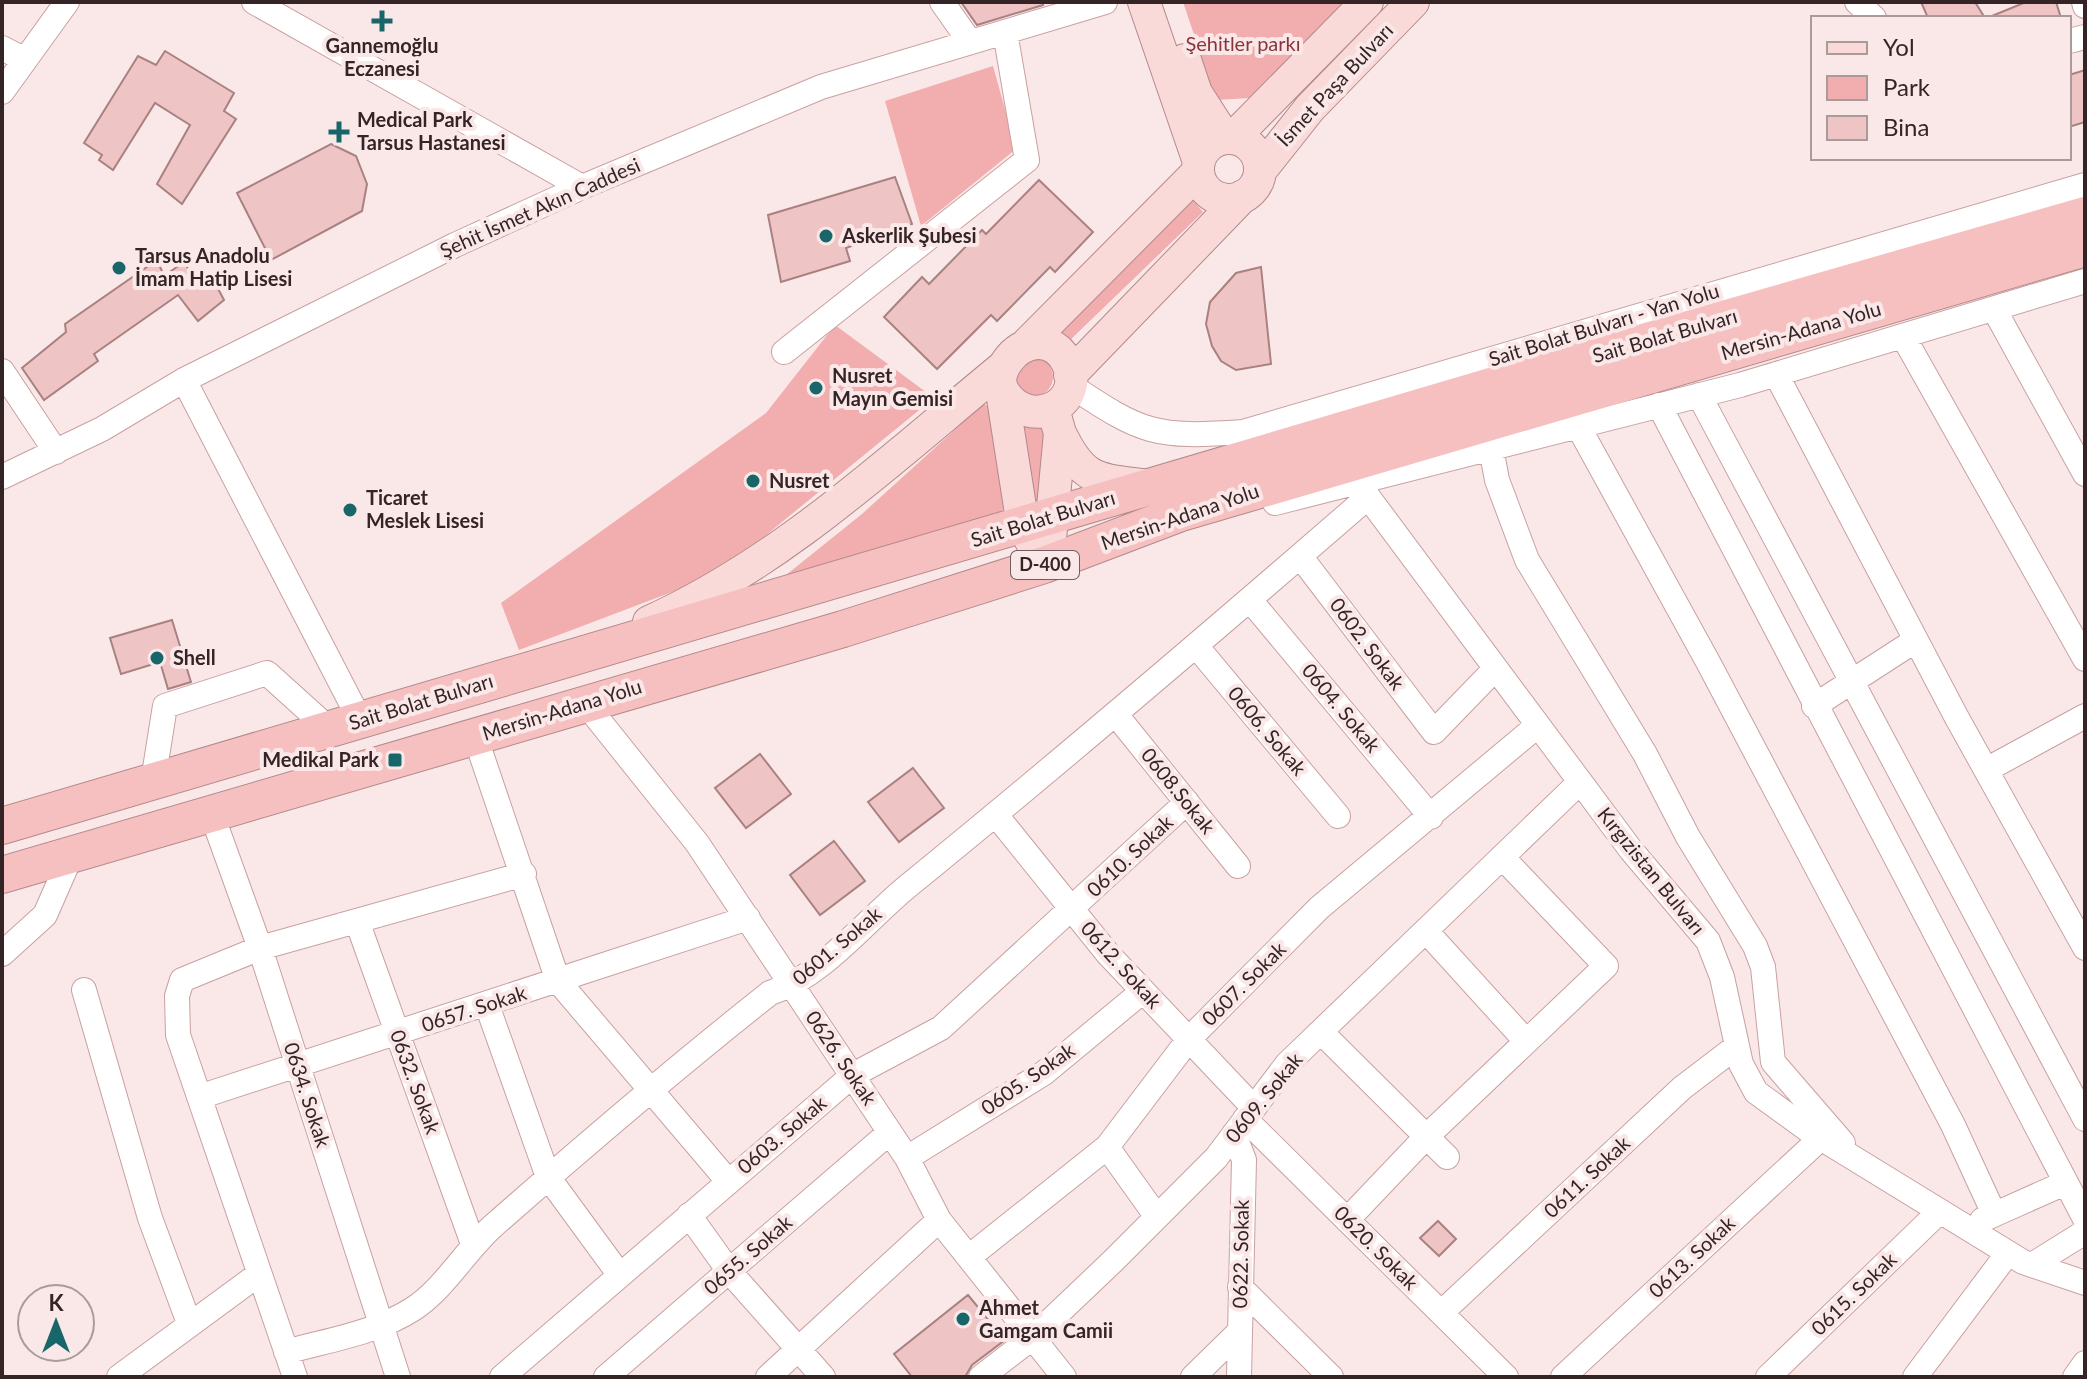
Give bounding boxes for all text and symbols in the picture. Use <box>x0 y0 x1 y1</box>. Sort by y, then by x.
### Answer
marker: Gannemoğlu Eczanesi <box>373 12 391 30</box>
legend <box>1811 16 2071 160</box>
street label: İsmet Paşa Bulvarı <box>1271 18 1397 151</box>
park label: Şehitler parkı <box>1185 31 1301 55</box>
text: Yol <box>1883 32 1915 61</box>
place label: Gannemoğlu Eczanesi <box>326 33 438 80</box>
text: Park <box>1883 72 1931 101</box>
place label: Medical Park Tarsus Hastanesi <box>357 107 506 154</box>
text: Bina <box>1883 112 1929 141</box>
marker: Medical Park Tarsus Hastanesi <box>328 121 350 143</box>
street label: Şehit İsmet Akın Caddesi <box>436 152 643 262</box>
place label: Askerlik Şubesi <box>841 223 977 247</box>
marker: Askerlik Şubesi <box>817 227 835 245</box>
place label: Tarsus Anadolu İmam Hatip Lisesi <box>135 243 292 290</box>
marker: Tarsus Anadolu İmam Hatip Lisesi <box>110 259 128 277</box>
street label: Sait Bolat Bulvarı - Yan Yolu <box>1485 278 1723 372</box>
street label: Mersin-Adana Yolu <box>1718 296 1884 364</box>
street label: Sait Bolat Bulvarı <box>1590 304 1740 368</box>
place label: Nusret Mayın Gemisi <box>832 363 953 410</box>
marker: Nusret Mayın Gemisi <box>807 379 825 397</box>
place label: Nusret <box>769 468 830 492</box>
marker: Nusret <box>744 472 762 490</box>
street label: Mersin-Adana Yolu <box>1098 478 1262 554</box>
place label: Ticaret Meslek Lisesi <box>366 485 484 532</box>
street label: Sait Bolat Bulvarı <box>968 485 1118 551</box>
marker: Ticaret Meslek Lisesi <box>341 501 359 519</box>
road number: D-400 <box>1011 551 1079 579</box>
street label: 0602. Sokak <box>1326 593 1411 695</box>
place label: Shell <box>173 645 216 669</box>
marker: Shell <box>148 649 166 667</box>
street label: 0604. Sokak <box>1298 658 1386 757</box>
street label: Sait Bolat Bulvarı <box>346 668 496 734</box>
street label: Mersin-Adana Yolu <box>479 673 644 745</box>
street label: 0606. Sokak <box>1224 681 1312 780</box>
street label: 0608.Sokak <box>1137 743 1221 839</box>
place label: Medikal Park <box>262 747 379 771</box>
marker: Medikal Park <box>386 751 404 769</box>
street label: Kırgızistan Bulvarı <box>1593 802 1710 939</box>
street label: 0610. Sokak <box>1081 809 1178 901</box>
street label: 0601. Sokak <box>787 901 886 989</box>
street label: 0612. Sokak <box>1076 916 1168 1013</box>
street label: 0607. Sokak <box>1196 936 1291 1030</box>
street label: 0657. Sokak <box>418 980 530 1036</box>
street label: 0626. Sokak <box>802 1006 883 1110</box>
street label: 0632. Sokak <box>386 1027 446 1138</box>
street label: 0605. Sokak <box>976 1037 1079 1119</box>
street label: 0634. Sokak <box>280 1039 336 1151</box>
street label: 0609. Sokak <box>1220 1047 1307 1147</box>
street label: 0603. Sokak <box>732 1090 831 1178</box>
street label: 0611. Sokak <box>1538 1130 1635 1222</box>
street label: 0622. Sokak <box>1227 1199 1253 1309</box>
street label: 0620. Sokak <box>1330 1200 1424 1295</box>
street label: 0655. Sokak <box>698 1209 797 1299</box>
street label: 0613. Sokak <box>1643 1210 1740 1302</box>
street label: 0615. Sokak <box>1806 1246 1901 1340</box>
north arrow <box>16 1283 96 1363</box>
text: K <box>48 1289 64 1316</box>
place label: Ahmet Gamgam Camii <box>978 1295 1113 1342</box>
marker: Ahmet Gamgam Camii <box>954 1310 972 1328</box>

